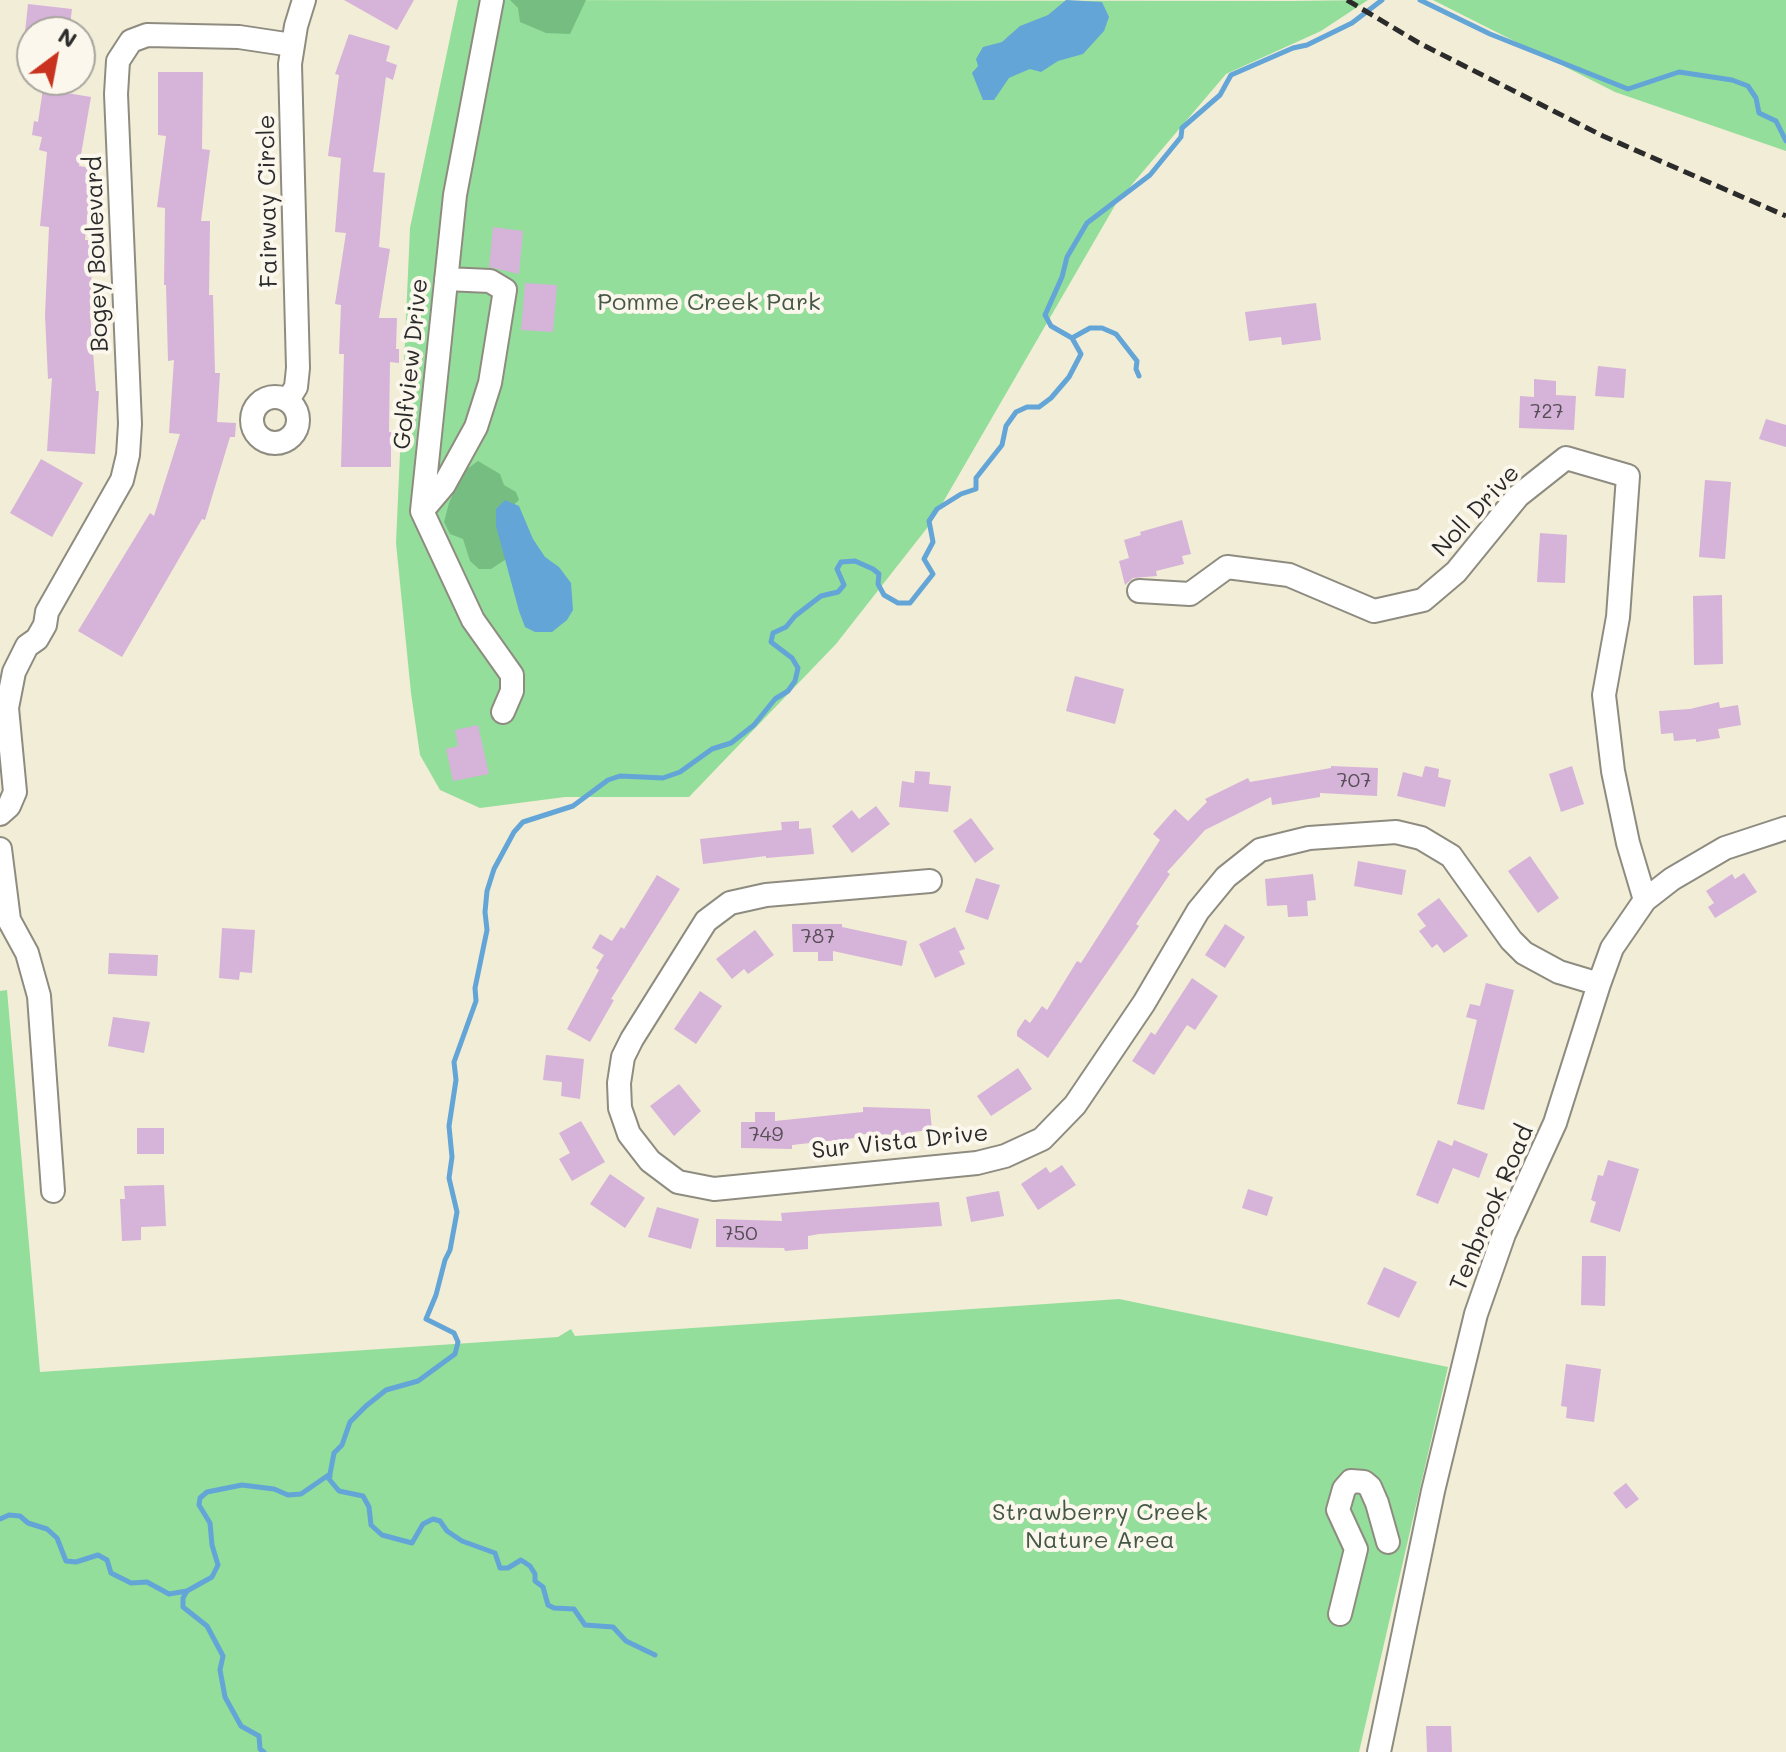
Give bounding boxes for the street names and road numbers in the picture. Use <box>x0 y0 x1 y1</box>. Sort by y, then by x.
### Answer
street label: Fairway Circle <box>252 114 284 288</box>
street label: Bogey Boulevard <box>79 155 115 353</box>
street label: Golfview Drive <box>388 277 434 451</box>
street label: Noll Drive <box>1426 459 1526 563</box>
street label: Sur Vista Drive <box>810 1118 990 1166</box>
street label: Tenbrook Road <box>1444 1121 1540 1295</box>

